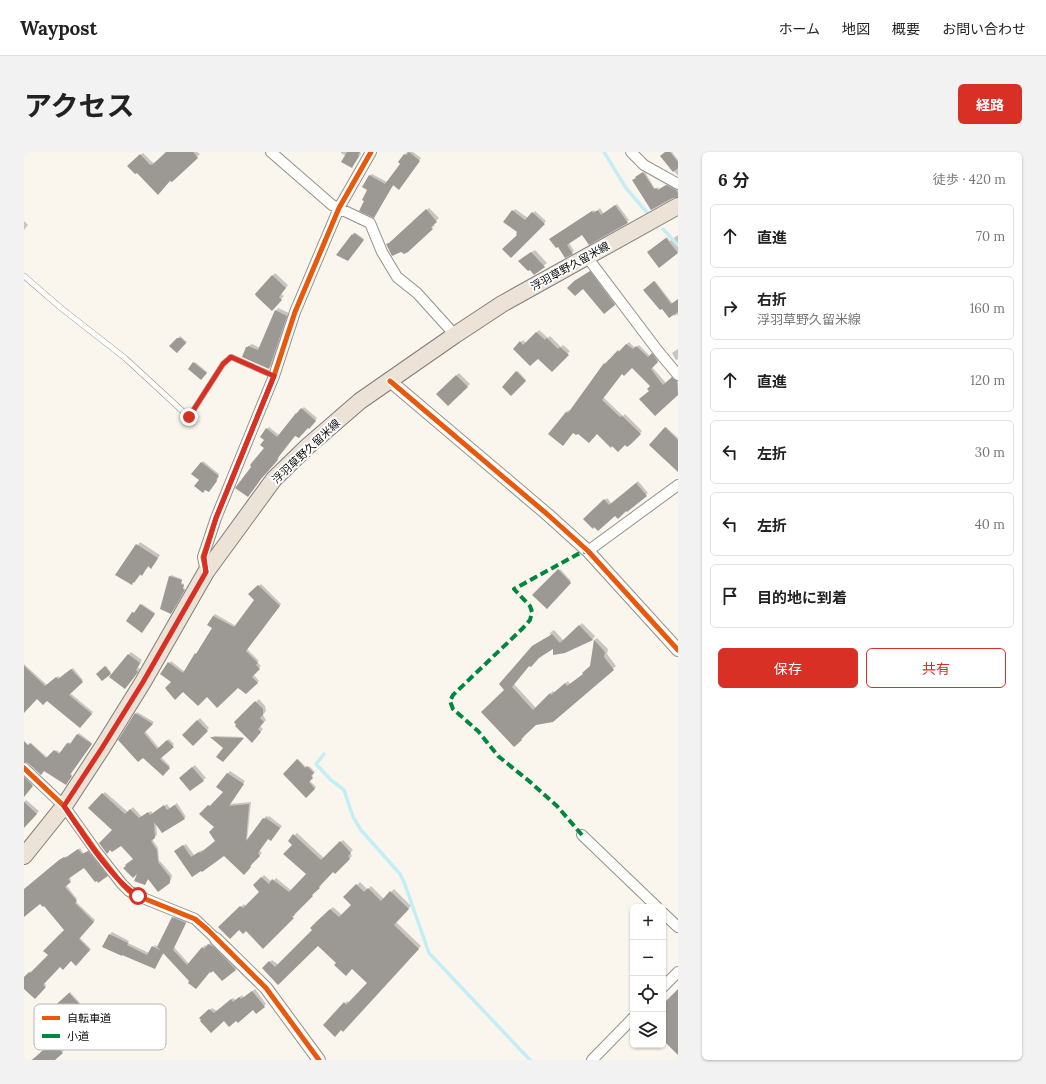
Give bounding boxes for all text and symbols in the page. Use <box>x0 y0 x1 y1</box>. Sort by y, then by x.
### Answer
text: Waypost <box>20 16 97 40</box>
text: ホーム <box>778 20 820 38</box>
text: 地図 <box>842 20 870 38</box>
text: 概要 <box>892 20 920 38</box>
text: お問い合わせ <box>942 20 1026 38</box>
button: 経路 <box>958 84 1022 124</box>
text: アクセス <box>24 88 135 124</box>
text: 6 分 <box>718 169 749 191</box>
text: 徒歩 · 420 m <box>933 171 1006 188</box>
icon: ahead <box>719 225 741 247</box>
text: 直進 <box>757 228 787 247</box>
text: 70 m <box>976 228 1005 245</box>
street label: 浮羽草野久留米線 <box>528 239 612 293</box>
text: 右折 <box>757 290 787 309</box>
icon: right <box>719 297 741 319</box>
text: 160 m <box>970 300 1005 317</box>
text: 浮羽草野久留米線 <box>757 311 861 328</box>
icon: ahead <box>719 369 741 391</box>
text: 直進 <box>757 372 787 391</box>
text: 120 m <box>970 372 1005 389</box>
route end <box>180 408 198 426</box>
street label: 浮羽草野久留米線 <box>269 416 343 486</box>
icon: left <box>719 441 741 463</box>
text: 左折 <box>757 444 787 463</box>
text: 30 m <box>975 444 1005 461</box>
icon: left <box>719 513 741 535</box>
text: 左折 <box>757 516 787 535</box>
text: 40 m <box>975 516 1005 533</box>
icon: arrive <box>719 585 741 607</box>
text: 目的地に到着 <box>757 588 847 607</box>
button: 保存 <box>718 648 858 688</box>
button: 共有 <box>866 648 1006 688</box>
route start <box>129 887 147 905</box>
map controls <box>630 904 666 1048</box>
button: + <box>630 904 666 940</box>
button: − <box>630 940 666 976</box>
button: locate <box>630 976 666 1012</box>
legend <box>34 1004 166 1050</box>
text: 自転車道 <box>67 1011 111 1025</box>
button: layers <box>630 1012 666 1048</box>
text: 小道 <box>67 1029 89 1043</box>

